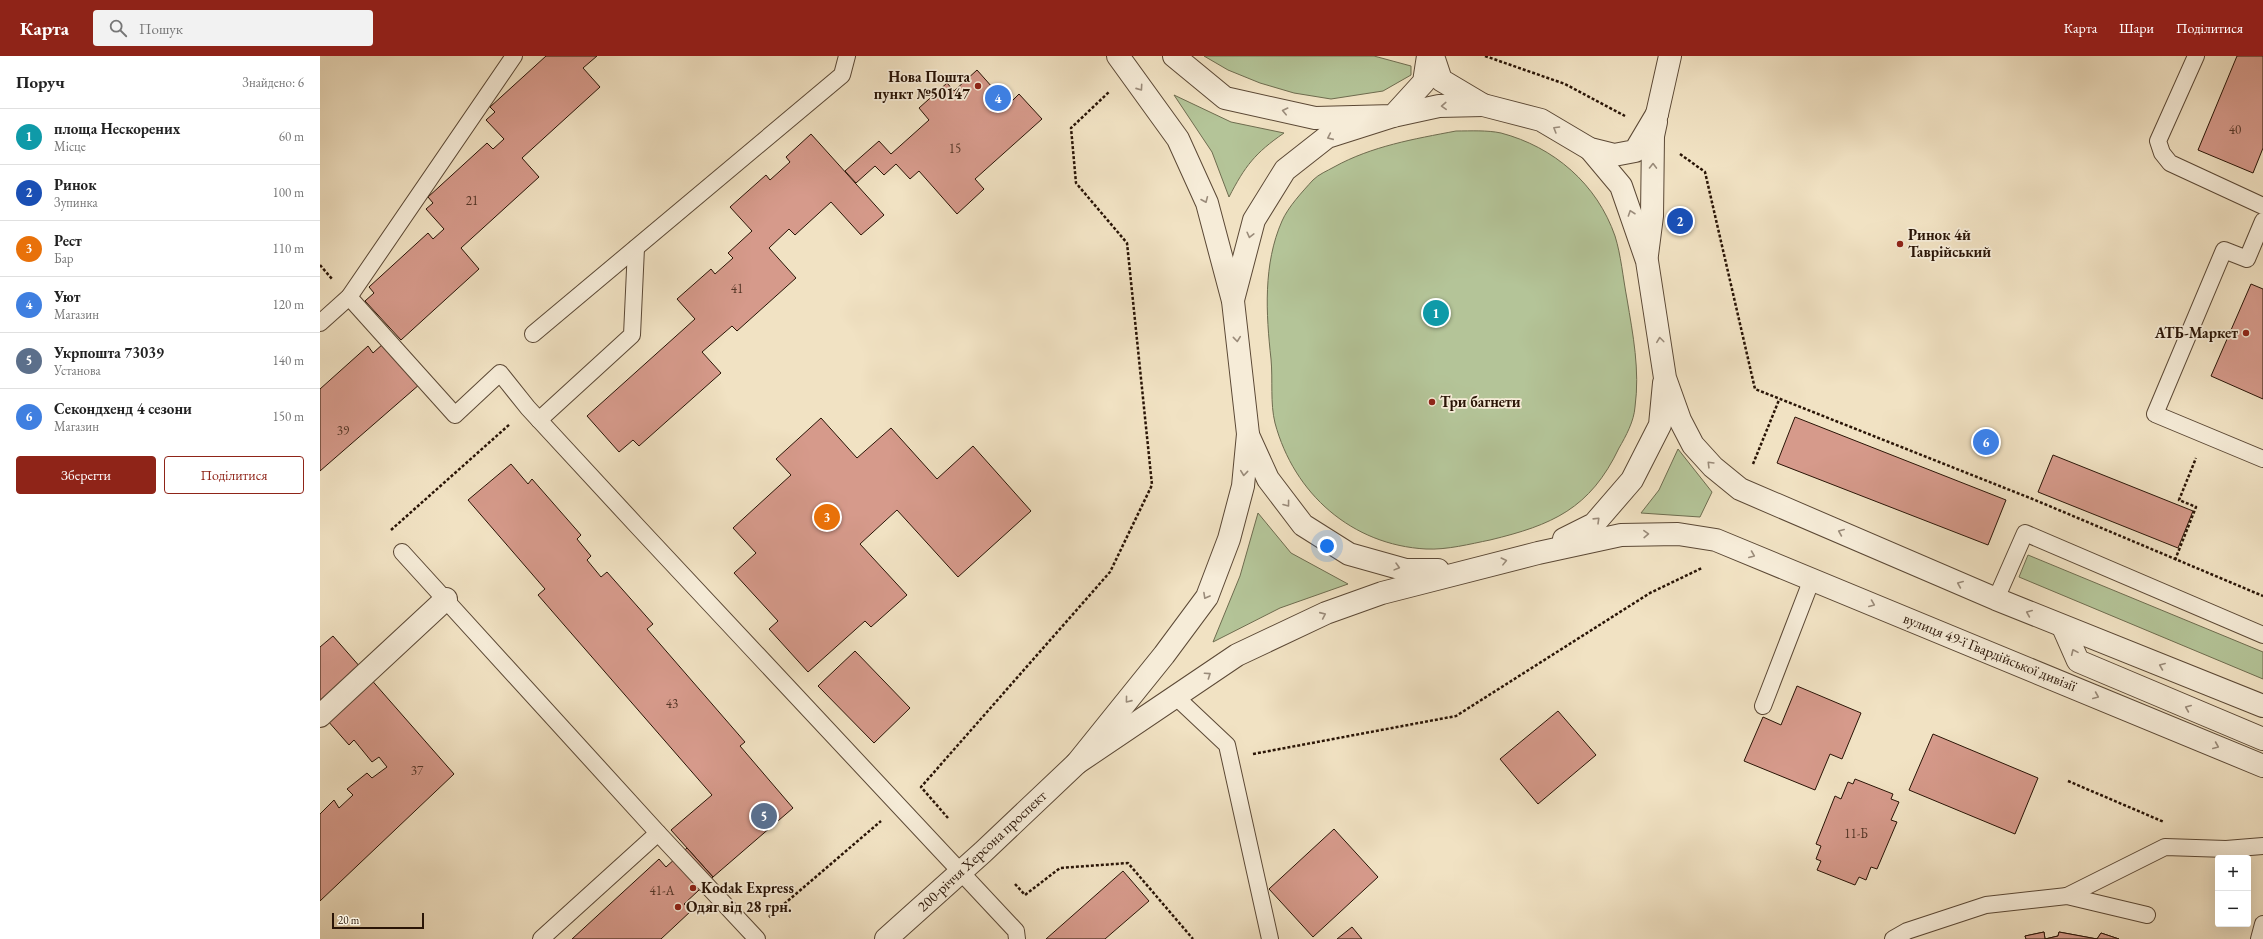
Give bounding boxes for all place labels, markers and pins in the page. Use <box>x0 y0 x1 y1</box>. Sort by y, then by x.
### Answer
place label: Нова Пошта пункт №50147 <box>874 67 970 103</box>
marker: Нова Пошта пункт №50147 <box>973 81 983 91</box>
pin: 4 <box>985 83 1011 113</box>
pin: 2 <box>1667 206 1693 236</box>
place label: Ринок 4й Таврійський <box>1908 225 1991 261</box>
marker: Ринок 4й Таврійський <box>1895 239 1905 249</box>
pin: 1 <box>1423 298 1449 328</box>
place label: АТБ-Маркет <box>2154 323 2238 342</box>
marker: АТБ-Маркет <box>2241 328 2251 338</box>
place label: Три багнети <box>1440 392 1521 411</box>
marker: Три багнети <box>1427 397 1437 407</box>
pin: 6 <box>1973 427 1999 457</box>
pin: 3 <box>814 502 840 532</box>
pin: 5 <box>751 801 777 831</box>
place label: Kodak Express <box>701 878 794 897</box>
marker: Kodak Express <box>688 883 698 893</box>
place label: Одяг від 28 грн. <box>686 897 792 916</box>
marker: Одяг від 28 грн. <box>673 902 683 912</box>

